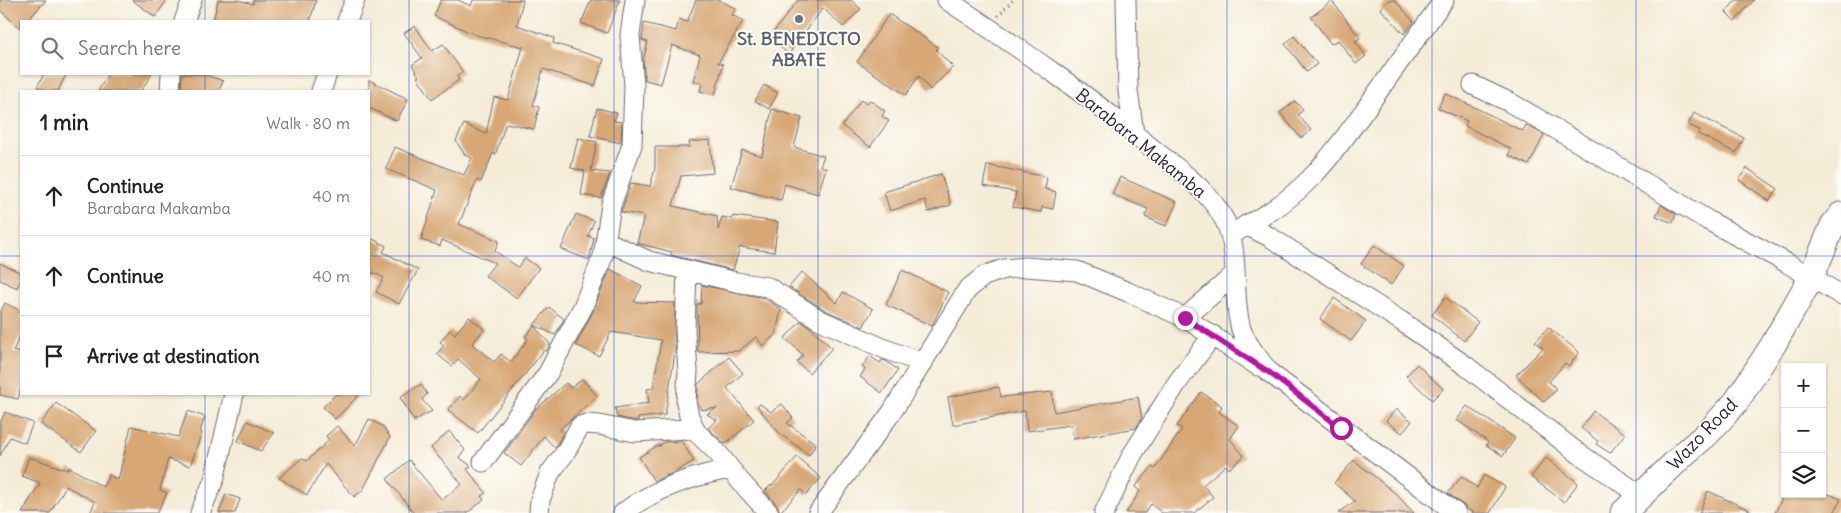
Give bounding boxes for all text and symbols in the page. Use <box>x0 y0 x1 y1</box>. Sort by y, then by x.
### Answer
marker: St. BENEDICTO ABATE <box>793 13 805 25</box>
search box <box>20 20 370 75</box>
place label: St. BENEDICTO ABATE <box>737 27 861 71</box>
icon: search <box>38 34 66 62</box>
text: Search here <box>78 36 181 60</box>
street label: Barabara Makamba <box>1071 83 1211 203</box>
text: 1 min <box>40 109 89 136</box>
text: Walk · 80 m <box>266 113 350 133</box>
text: Continue <box>87 174 164 198</box>
icon: ahead <box>40 182 68 210</box>
text: 40 m <box>312 186 350 206</box>
text: Barabara Makamba <box>87 198 231 218</box>
icon: ahead <box>40 262 68 290</box>
text: Continue <box>87 264 164 288</box>
text: 40 m <box>312 266 350 286</box>
route end <box>1174 307 1197 330</box>
icon: arrive <box>40 342 68 370</box>
text: Arrive at destination <box>87 344 260 368</box>
map controls <box>1781 363 1826 498</box>
button: + <box>1781 363 1826 408</box>
street label: Wazo Road <box>1662 393 1742 475</box>
button: − <box>1781 408 1826 453</box>
route start <box>1330 417 1353 440</box>
button: layers <box>1781 453 1826 498</box>

